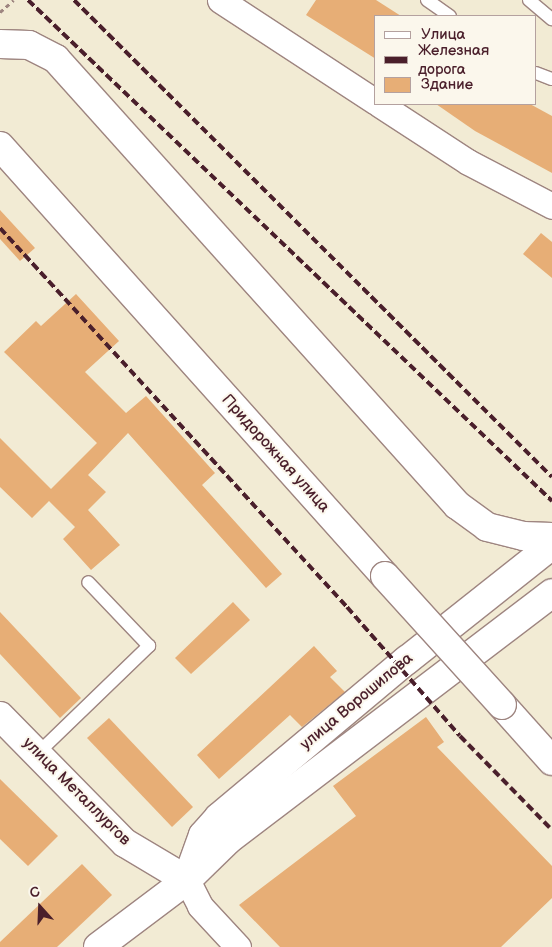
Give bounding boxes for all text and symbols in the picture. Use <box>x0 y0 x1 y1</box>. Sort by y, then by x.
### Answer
legend <box>374 15 537 105</box>
text: Улица <box>421 25 465 44</box>
text: Железная дорога <box>418 41 489 79</box>
text: Здание <box>421 75 473 94</box>
street label: Придорожная улица <box>217 391 333 517</box>
street label: улица Ворошилова <box>297 649 417 755</box>
street label: улица Металлургов <box>18 734 134 850</box>
north arrow <box>15 882 65 932</box>
text: С <box>27 883 42 902</box>

